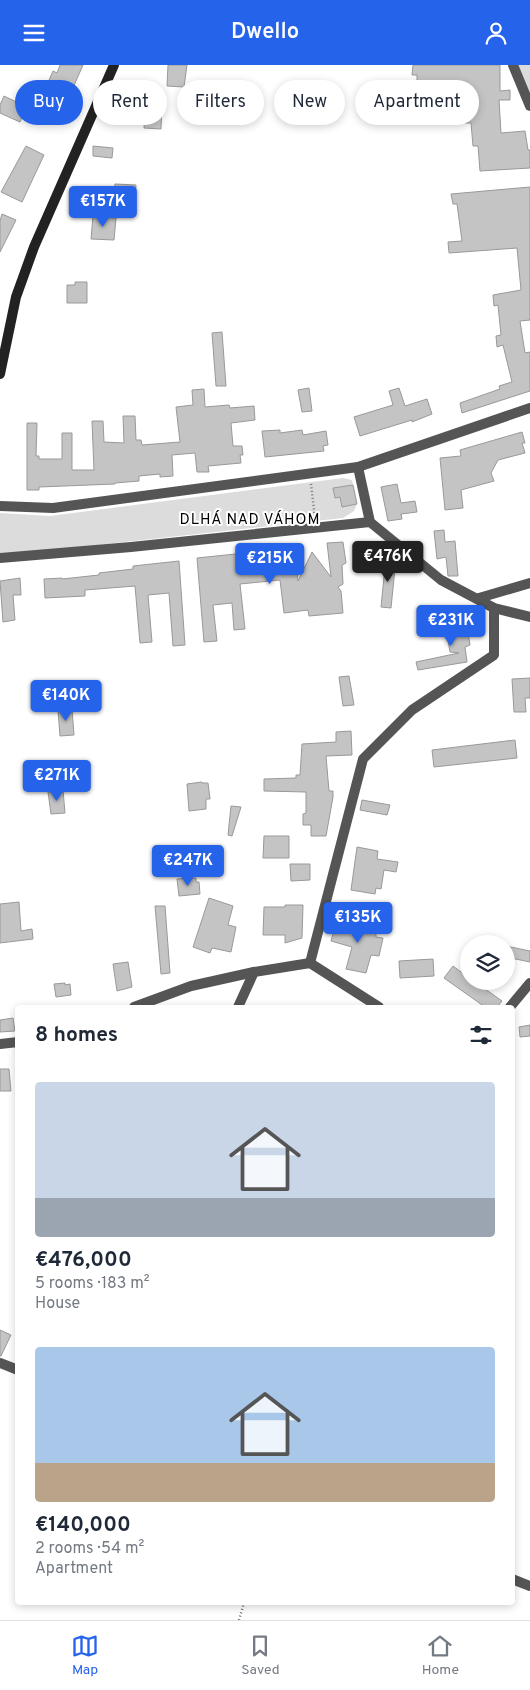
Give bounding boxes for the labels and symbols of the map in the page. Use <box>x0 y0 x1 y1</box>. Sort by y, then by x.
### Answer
pin: €157K <box>68 185 138 228</box>
district label: DLHÁ NAD VÁHOM <box>180 510 320 530</box>
pin: €476K <box>353 541 423 583</box>
pin: €215K <box>235 543 305 585</box>
pin: €231K <box>416 605 486 647</box>
pin: €140K <box>31 679 101 722</box>
pin: €271K <box>22 759 92 802</box>
pin: €247K <box>153 845 223 887</box>
pin: €135K <box>323 901 393 944</box>

